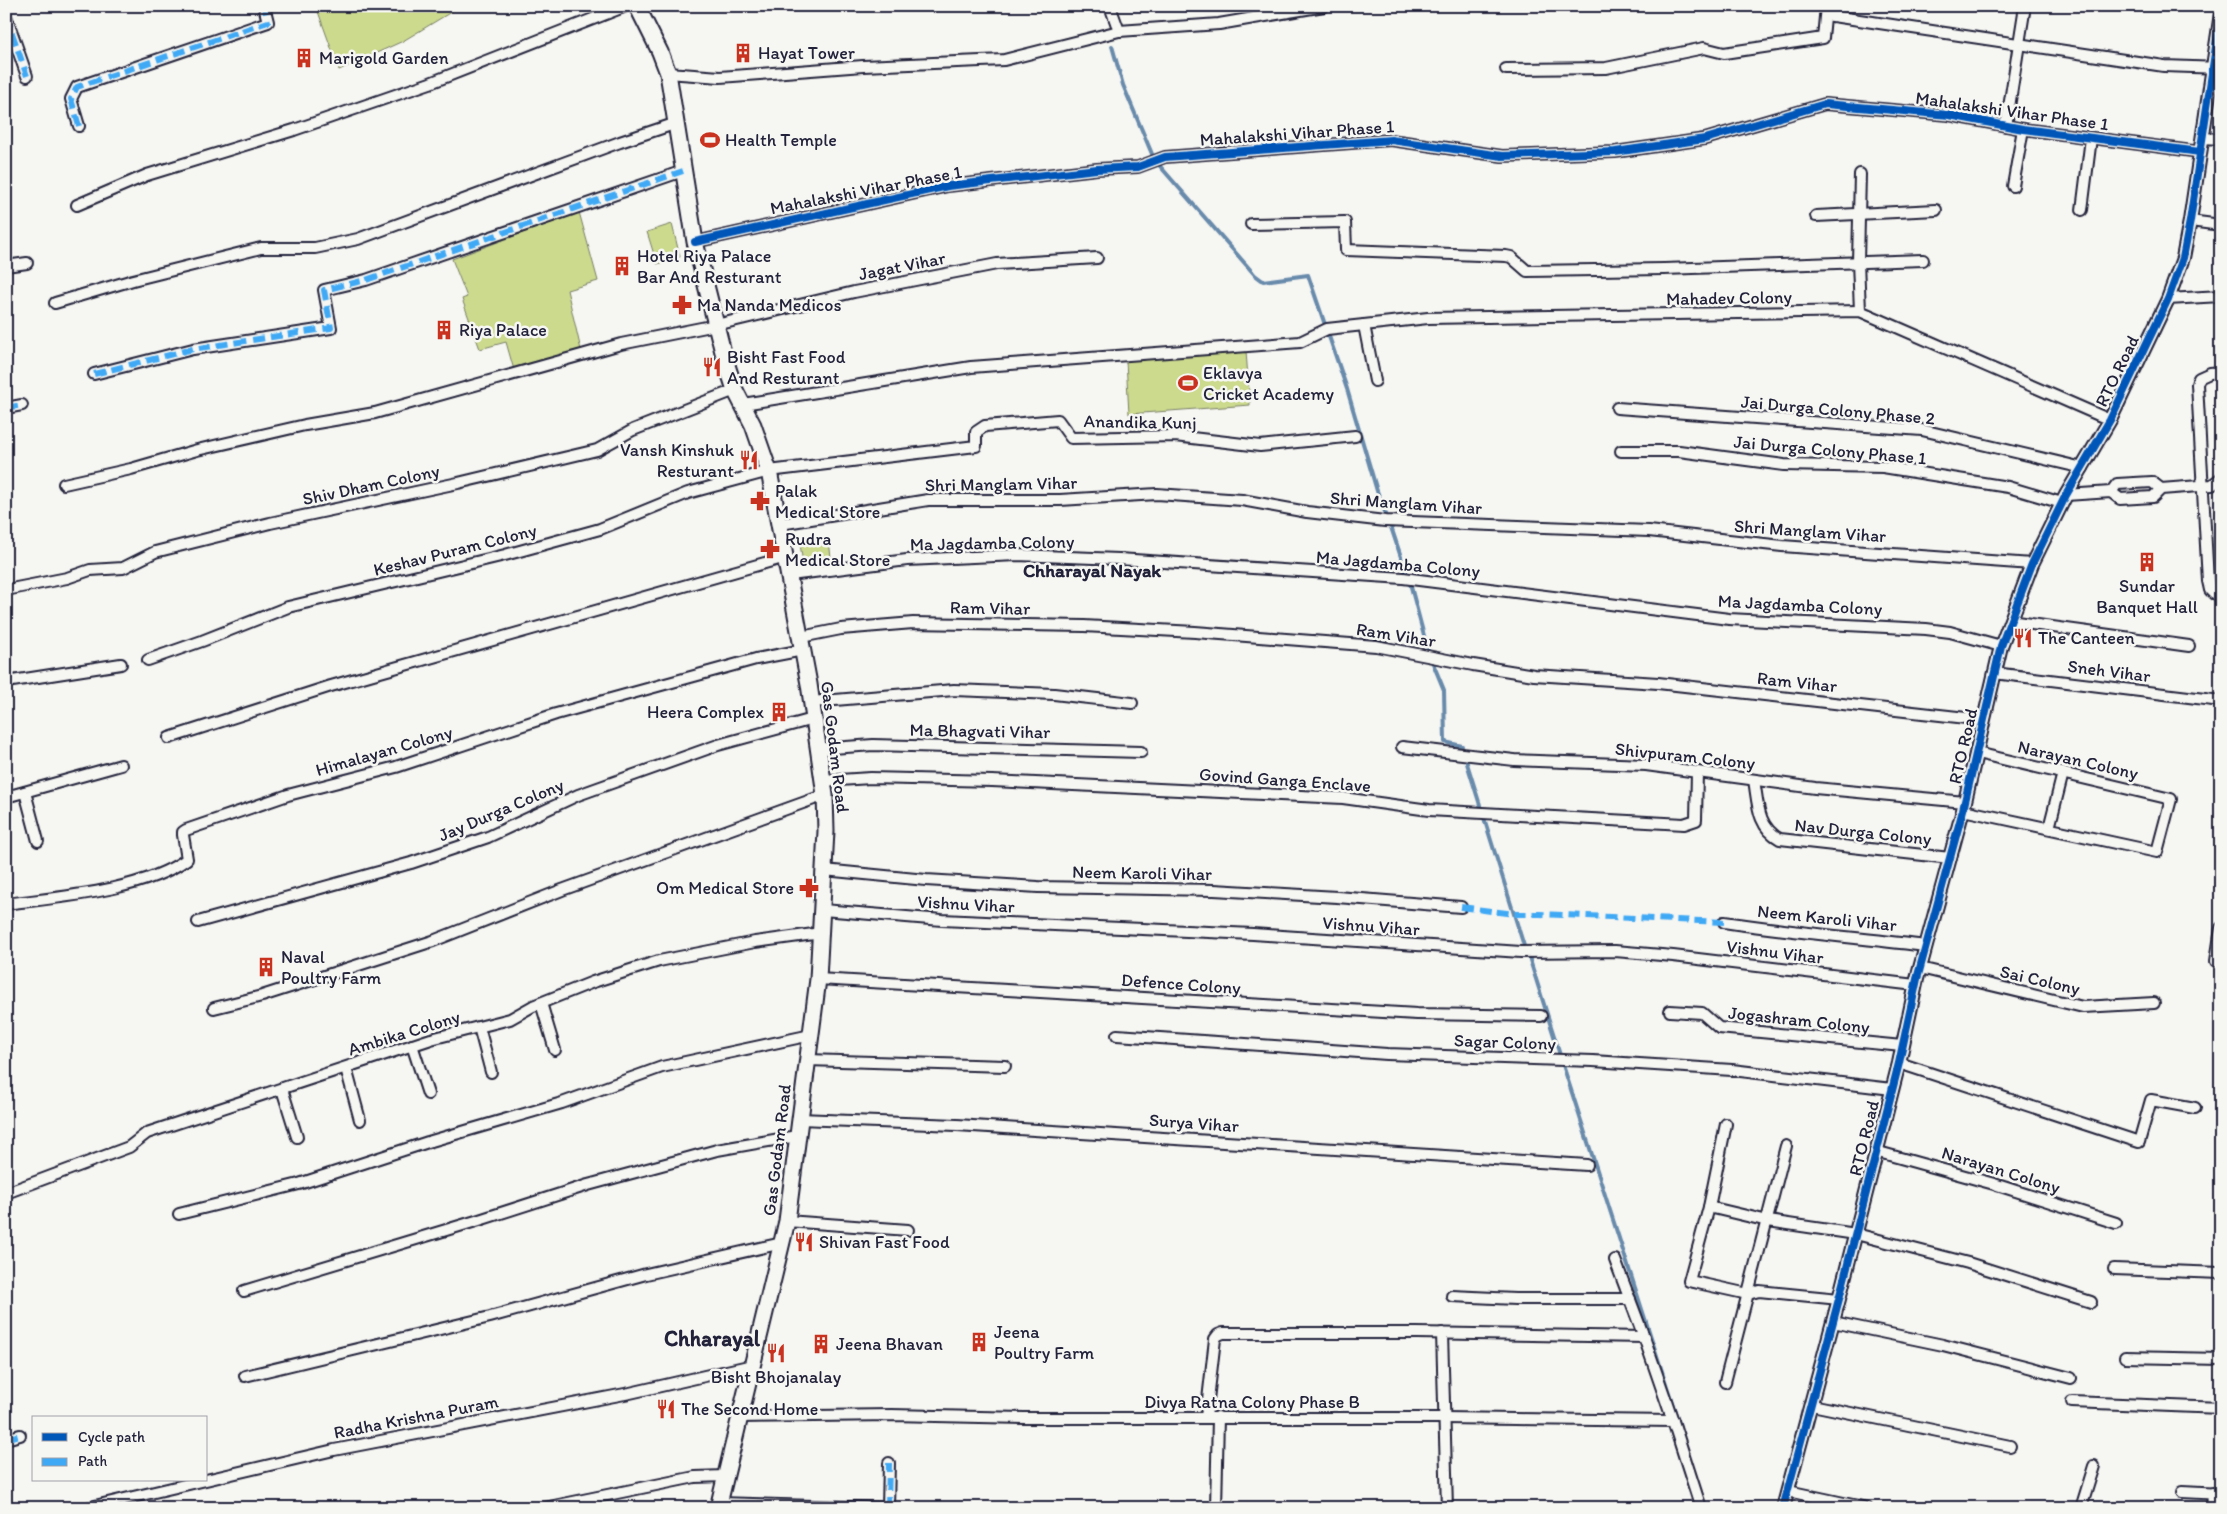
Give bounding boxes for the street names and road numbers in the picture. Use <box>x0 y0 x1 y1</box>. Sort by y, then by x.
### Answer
street label: Mahalakshi Vihar Phase 1 <box>1914 87 2110 135</box>
street label: Mahalakshi Vihar Phase 1 <box>1199 115 1395 151</box>
street label: Mahalakshi Vihar Phase 1 <box>768 161 964 219</box>
street label: Jagat Vihar <box>857 247 948 285</box>
street label: Mahadev Colony <box>1666 286 1793 310</box>
street label: RTO Road <box>2090 331 2144 411</box>
street label: Jai Durga Colony Phase 2 <box>1740 391 1936 429</box>
street label: Anandika Kunj <box>1083 410 1197 434</box>
street label: Jai Durga Colony Phase 1 <box>1733 431 1927 469</box>
street label: Shiv Dham Colony <box>300 460 442 510</box>
street label: Shri Manglam Vihar <box>925 472 1078 496</box>
street label: Shri Manglam Vihar <box>1329 487 1483 519</box>
street label: Shri Manglam Vihar <box>1733 515 1887 547</box>
street label: Keshav Puram Colony <box>371 519 539 581</box>
street label: Ma Jagdamba Colony <box>910 531 1075 555</box>
street label: Ma Jagdamba Colony <box>1315 546 1481 582</box>
street label: Ma Jagdamba Colony <box>1717 590 1883 620</box>
street label: Ram Vihar <box>950 596 1031 620</box>
street label: Ram Vihar <box>1355 618 1438 652</box>
street label: Sneh Vihar <box>2066 655 2153 687</box>
street label: Ram Vihar <box>1756 667 1839 697</box>
street label: Gas Godam Road <box>816 680 854 814</box>
street label: RTO Road <box>1944 706 1982 786</box>
street label: Ma Bhagvati Vihar <box>909 719 1051 743</box>
street label: Himalayan Colony <box>313 721 455 781</box>
street label: Narayan Colony <box>2016 735 2141 785</box>
street label: Shivpuram Colony <box>1614 738 1757 774</box>
street label: Govind Ganga Enclave <box>1198 763 1372 797</box>
street label: Jay Durga Colony <box>435 774 567 846</box>
street label: Nav Durga Colony <box>1793 814 1933 850</box>
street label: Neem Karoli Vihar <box>1072 861 1212 885</box>
street label: Vishnu Vihar <box>917 890 1015 918</box>
street label: Neem Karoli Vihar <box>1756 900 1898 936</box>
street label: Vishnu Vihar <box>1322 912 1421 940</box>
street label: Vishnu Vihar <box>1725 935 1825 969</box>
street label: Sai Colony <box>1998 960 2083 1000</box>
street label: Defence Colony <box>1120 969 1242 999</box>
street label: Jogashram Colony <box>1727 1002 1871 1038</box>
street label: Ambika Colony <box>345 1005 463 1060</box>
street label: Sagar Colony <box>1454 1029 1557 1055</box>
street label: Gas Godam Road <box>758 1083 796 1217</box>
street label: RTO Road <box>1844 1098 1884 1178</box>
street label: Surya Vihar <box>1148 1109 1240 1137</box>
street label: Narayan Colony <box>1939 1142 2063 1199</box>
street label: Radha Krishna Puram <box>332 1390 501 1444</box>
street label: Divya Ratna Colony Phase B <box>1144 1391 1360 1413</box>

